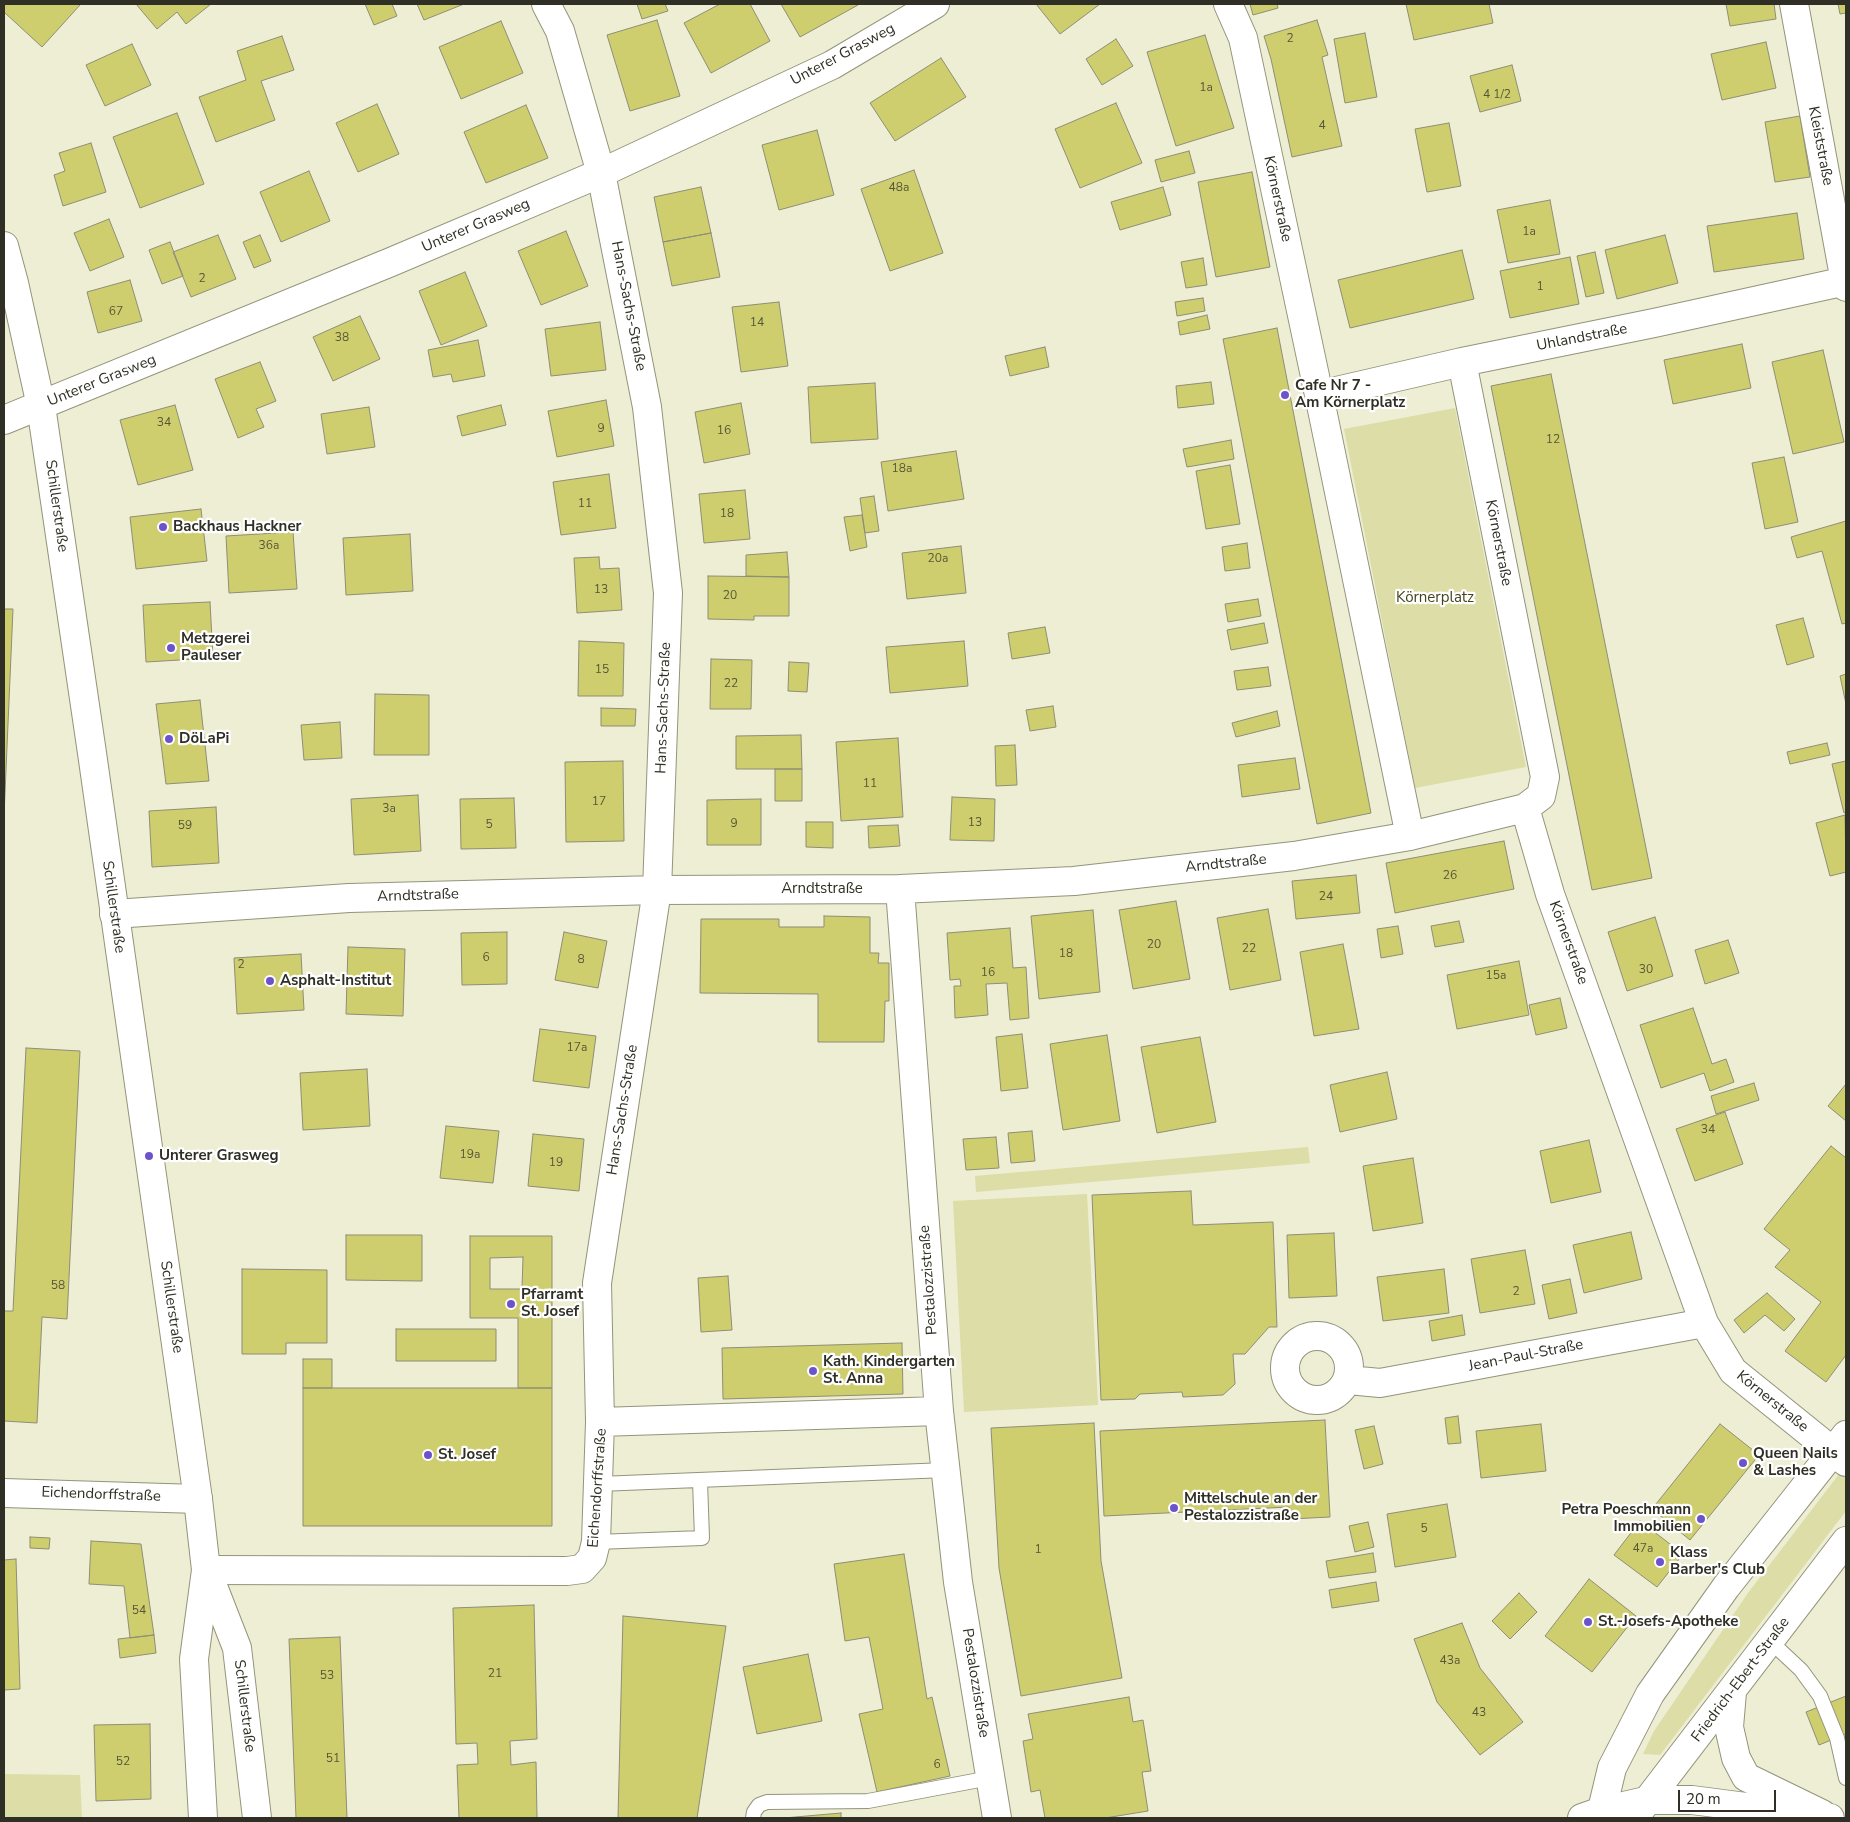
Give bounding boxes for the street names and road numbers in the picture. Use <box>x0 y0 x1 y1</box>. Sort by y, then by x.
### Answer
street label: Unterer Grasweg <box>788 20 898 90</box>
street label: Kleiststraße <box>1803 105 1837 187</box>
street label: Körnerstraße <box>1259 154 1295 244</box>
street label: Unterer Grasweg <box>419 195 533 257</box>
street label: Hans-Sachs-Straße <box>607 240 649 372</box>
street label: Uhlandstraße <box>1535 320 1629 356</box>
street label: Unterer Grasweg <box>45 351 159 411</box>
street label: Schillerstraße <box>41 459 71 553</box>
street label: Körnerstraße <box>1481 498 1515 588</box>
street label: Hans-Sachs-Straße <box>653 642 675 774</box>
street label: Arndtstraße <box>1184 851 1268 877</box>
street label: Schillerstraße <box>98 860 128 954</box>
street label: Arndtstraße <box>781 880 863 898</box>
street label: Arndtstraße <box>377 886 459 906</box>
street label: Körnerstraße <box>1545 899 1591 987</box>
street label: Hans-Sachs-Straße <box>604 1043 642 1177</box>
street label: Pestalozzistraße <box>916 1224 942 1336</box>
street label: Schillerstraße <box>156 1260 186 1354</box>
street label: Jean-Paul-Straße <box>1467 1336 1585 1376</box>
street label: Körnerstraße <box>1732 1367 1812 1437</box>
street label: Eichendorffstraße <box>585 1428 611 1548</box>
street label: Eichendorffstraße <box>41 1484 161 1506</box>
street label: Friedrich-Ebert-Straße <box>1688 1614 1794 1746</box>
street label: Pestalozzistraße <box>957 1627 993 1739</box>
street label: Schillerstraße <box>229 1659 259 1753</box>

